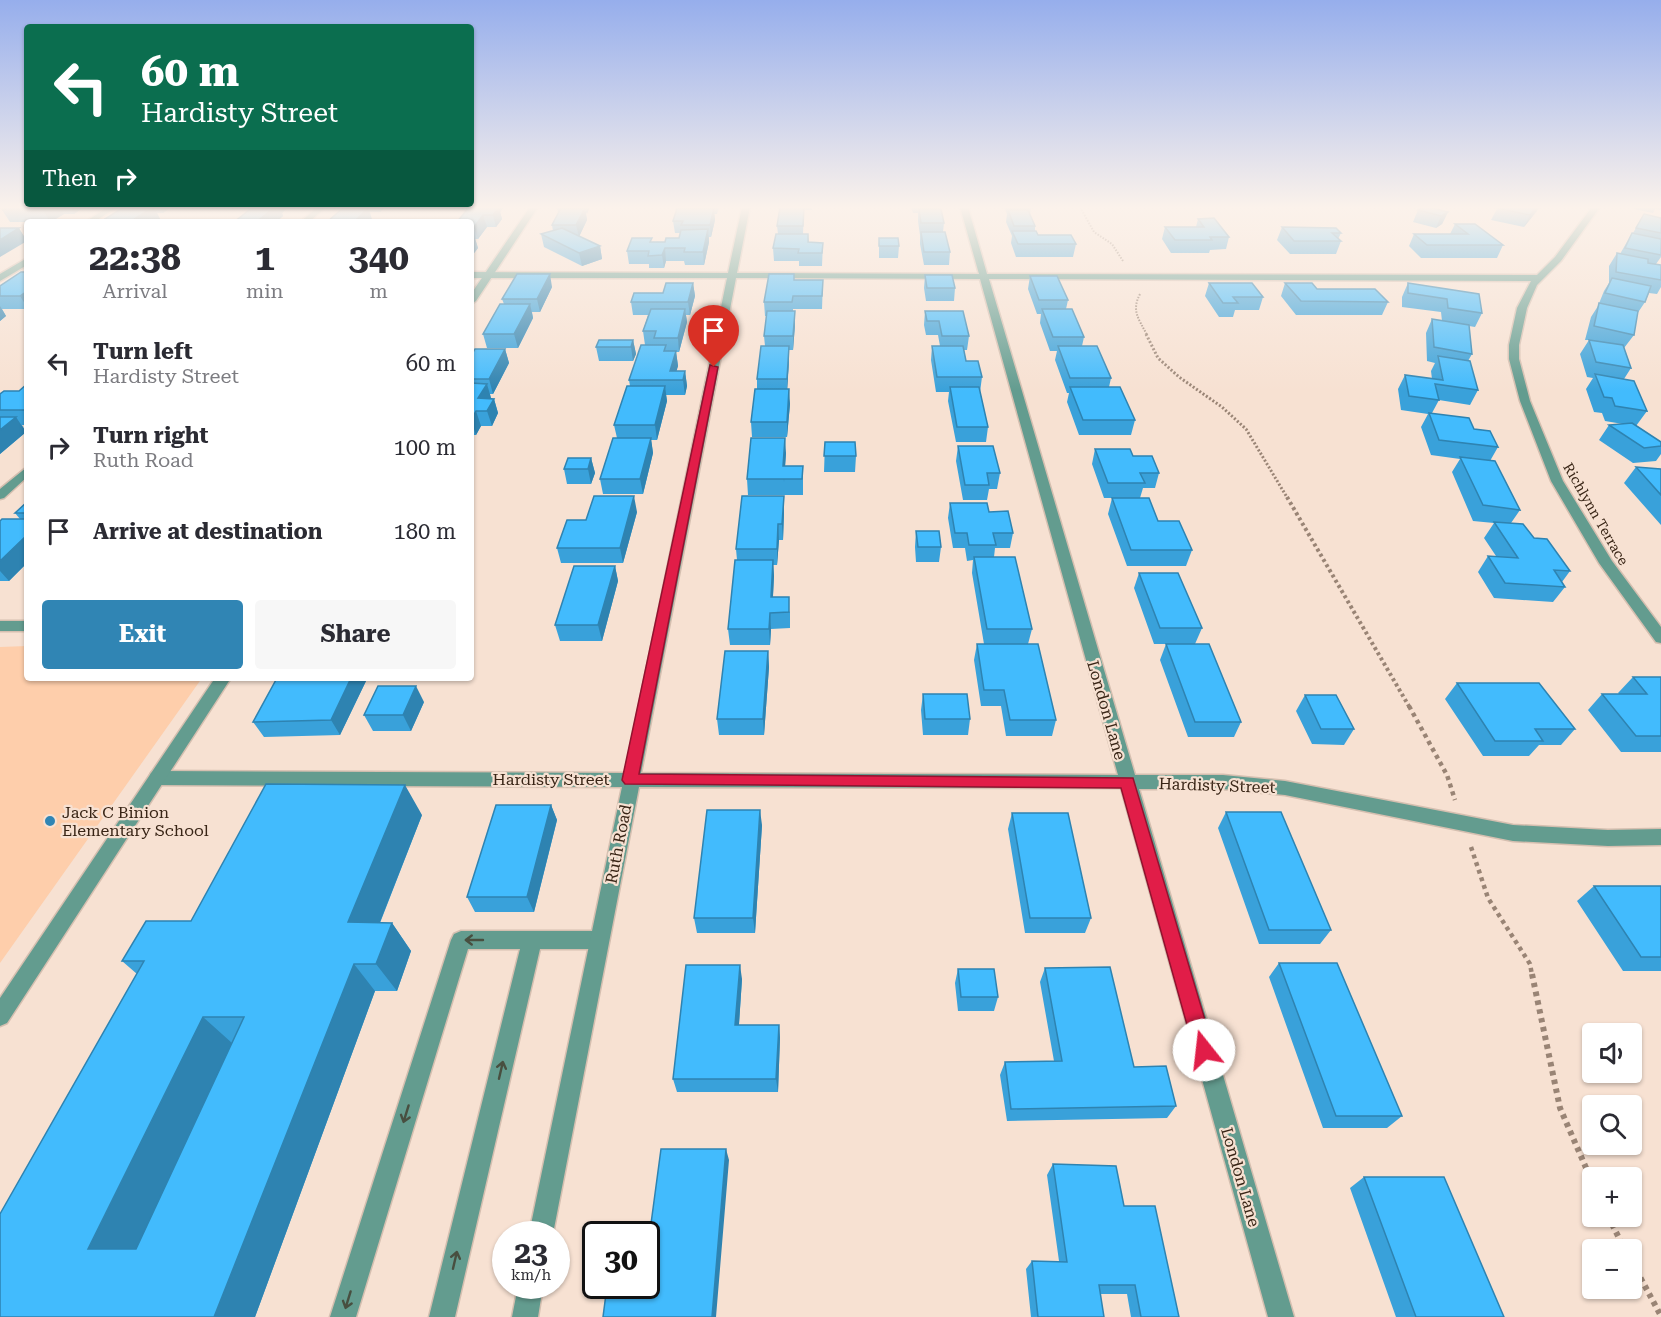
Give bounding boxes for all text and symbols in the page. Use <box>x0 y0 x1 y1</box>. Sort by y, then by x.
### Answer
text: 60 m <box>141 47 239 96</box>
icon: left <box>42 48 120 126</box>
text: Hardisty Street <box>141 97 338 129</box>
icon: right <box>109 162 142 195</box>
text: Then <box>42 166 97 191</box>
text: 22:38 <box>89 237 181 279</box>
text: 1 <box>255 237 275 279</box>
text: 340 <box>349 237 409 279</box>
text: Arrival <box>102 279 167 303</box>
text: min <box>246 279 283 303</box>
text: m <box>370 279 388 303</box>
pin <box>688 305 739 367</box>
icon: arrive <box>697 314 730 347</box>
text: Turn left <box>93 339 193 364</box>
icon: left <box>42 347 75 380</box>
text: 60 m <box>406 351 456 376</box>
text: Hardisty Street <box>93 364 239 388</box>
text: Turn right <box>93 423 208 448</box>
icon: right <box>42 431 75 464</box>
text: 100 m <box>393 435 456 460</box>
text: Ruth Road <box>93 448 194 472</box>
street label: Richlynn Terrace <box>1560 460 1632 568</box>
icon: arrive <box>42 515 75 548</box>
text: Arrive at destination <box>93 519 322 544</box>
text: 180 m <box>393 519 456 544</box>
button: Exit <box>42 600 243 669</box>
button: Share <box>255 600 456 669</box>
street label: London Lane <box>1083 658 1130 762</box>
street label: Hardisty Street <box>493 770 609 789</box>
street label: Hardisty Street <box>1158 774 1276 797</box>
place label: Jack C Binion Elementary School <box>62 803 209 840</box>
street label: Ruth Road <box>601 803 635 885</box>
marker: Jack C Binion Elementary School <box>43 814 57 828</box>
one-way arrow <box>464 934 484 946</box>
position arrow <box>1172 1018 1236 1082</box>
map controls <box>1582 1023 1642 1299</box>
button: sound <box>1582 1023 1642 1083</box>
one-way arrow <box>495 1061 507 1080</box>
button: search <box>1582 1095 1642 1155</box>
one-way arrow <box>400 1104 411 1123</box>
street label: London Lane <box>1217 1125 1264 1229</box>
button: + <box>1582 1167 1642 1227</box>
speed limit sign: 30 <box>582 1221 660 1299</box>
text: 23 <box>514 1235 548 1270</box>
button: − <box>1582 1239 1642 1299</box>
one-way arrow <box>450 1251 462 1270</box>
text: km/h <box>511 1266 551 1284</box>
one-way arrow <box>342 1290 353 1309</box>

